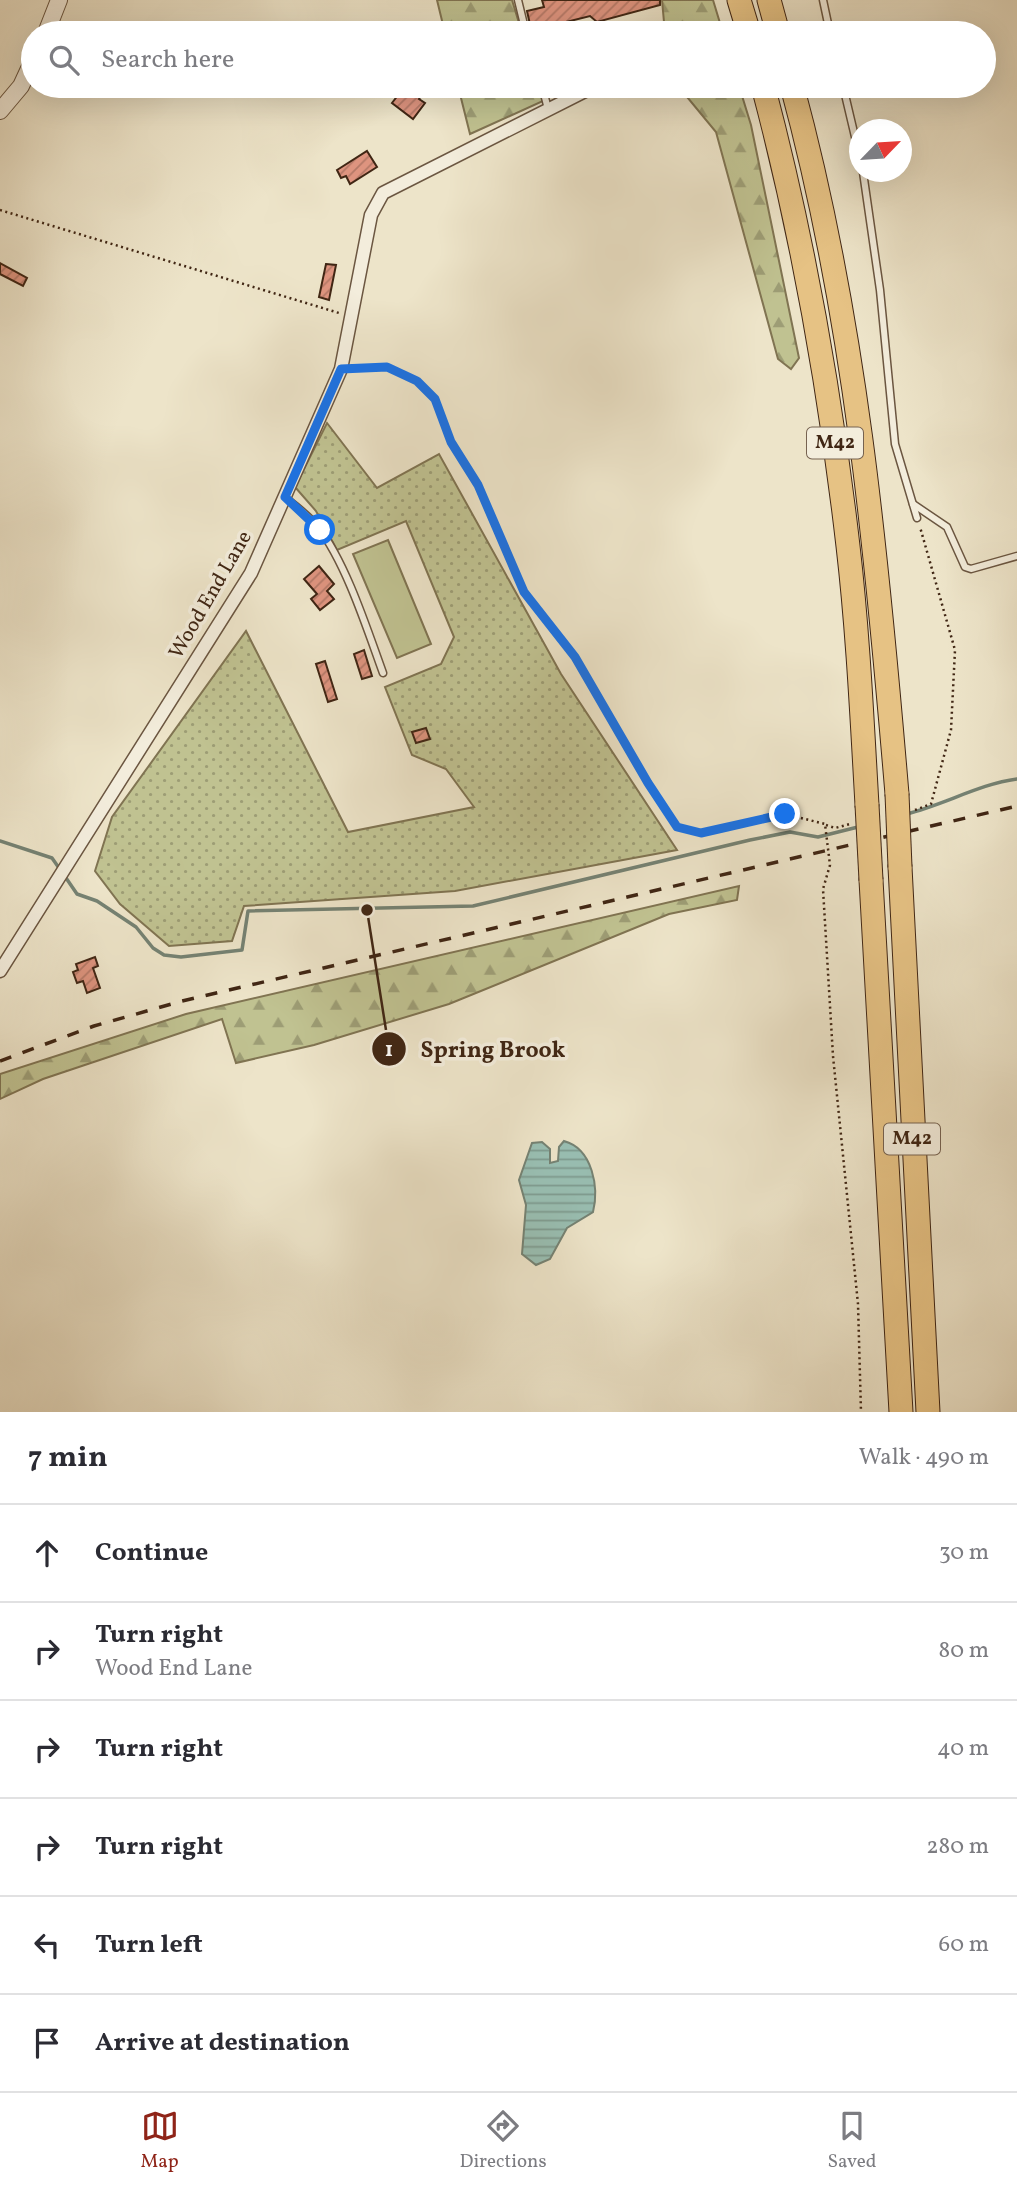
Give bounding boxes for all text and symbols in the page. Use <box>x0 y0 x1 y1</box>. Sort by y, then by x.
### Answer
search box <box>21 21 996 98</box>
icon: search <box>45 41 83 79</box>
text: Search here <box>101 42 234 78</box>
north arrow <box>849 119 912 182</box>
road number: M42 <box>807 428 863 458</box>
route start <box>304 514 335 545</box>
street label: Wood End Lane <box>163 525 259 664</box>
route end <box>769 798 800 829</box>
callout: Spring Brook <box>372 1027 580 1071</box>
text: Spring Brook <box>420 1035 566 1067</box>
text: 1 <box>385 1036 393 1065</box>
road number: M42 <box>884 1124 940 1154</box>
text: 7 min <box>28 1437 108 1479</box>
text: Walk · 490 m <box>859 1442 989 1474</box>
icon: ahead <box>28 1534 66 1572</box>
text: Continue <box>95 1535 208 1571</box>
text: 30 m <box>939 1537 989 1569</box>
text: Turn right <box>95 1617 223 1653</box>
icon: right <box>28 1632 66 1670</box>
text: 80 m <box>939 1635 989 1667</box>
text: Wood End Lane <box>95 1653 252 1685</box>
icon: right <box>28 1730 66 1768</box>
text: Turn right <box>95 1731 223 1767</box>
text: 40 m <box>937 1733 989 1765</box>
icon: right <box>28 1828 66 1866</box>
text: Turn right <box>95 1829 223 1865</box>
text: 280 m <box>926 1831 989 1863</box>
icon: left <box>28 1926 66 1964</box>
text: Turn left <box>95 1927 203 1963</box>
text: 60 m <box>939 1929 989 1961</box>
icon: arrive <box>28 2024 66 2062</box>
text: Arrive at destination <box>95 2025 350 2061</box>
tab: Map <box>140 2107 179 2175</box>
tab: Directions <box>460 2107 547 2175</box>
tab: Saved <box>828 2107 876 2175</box>

